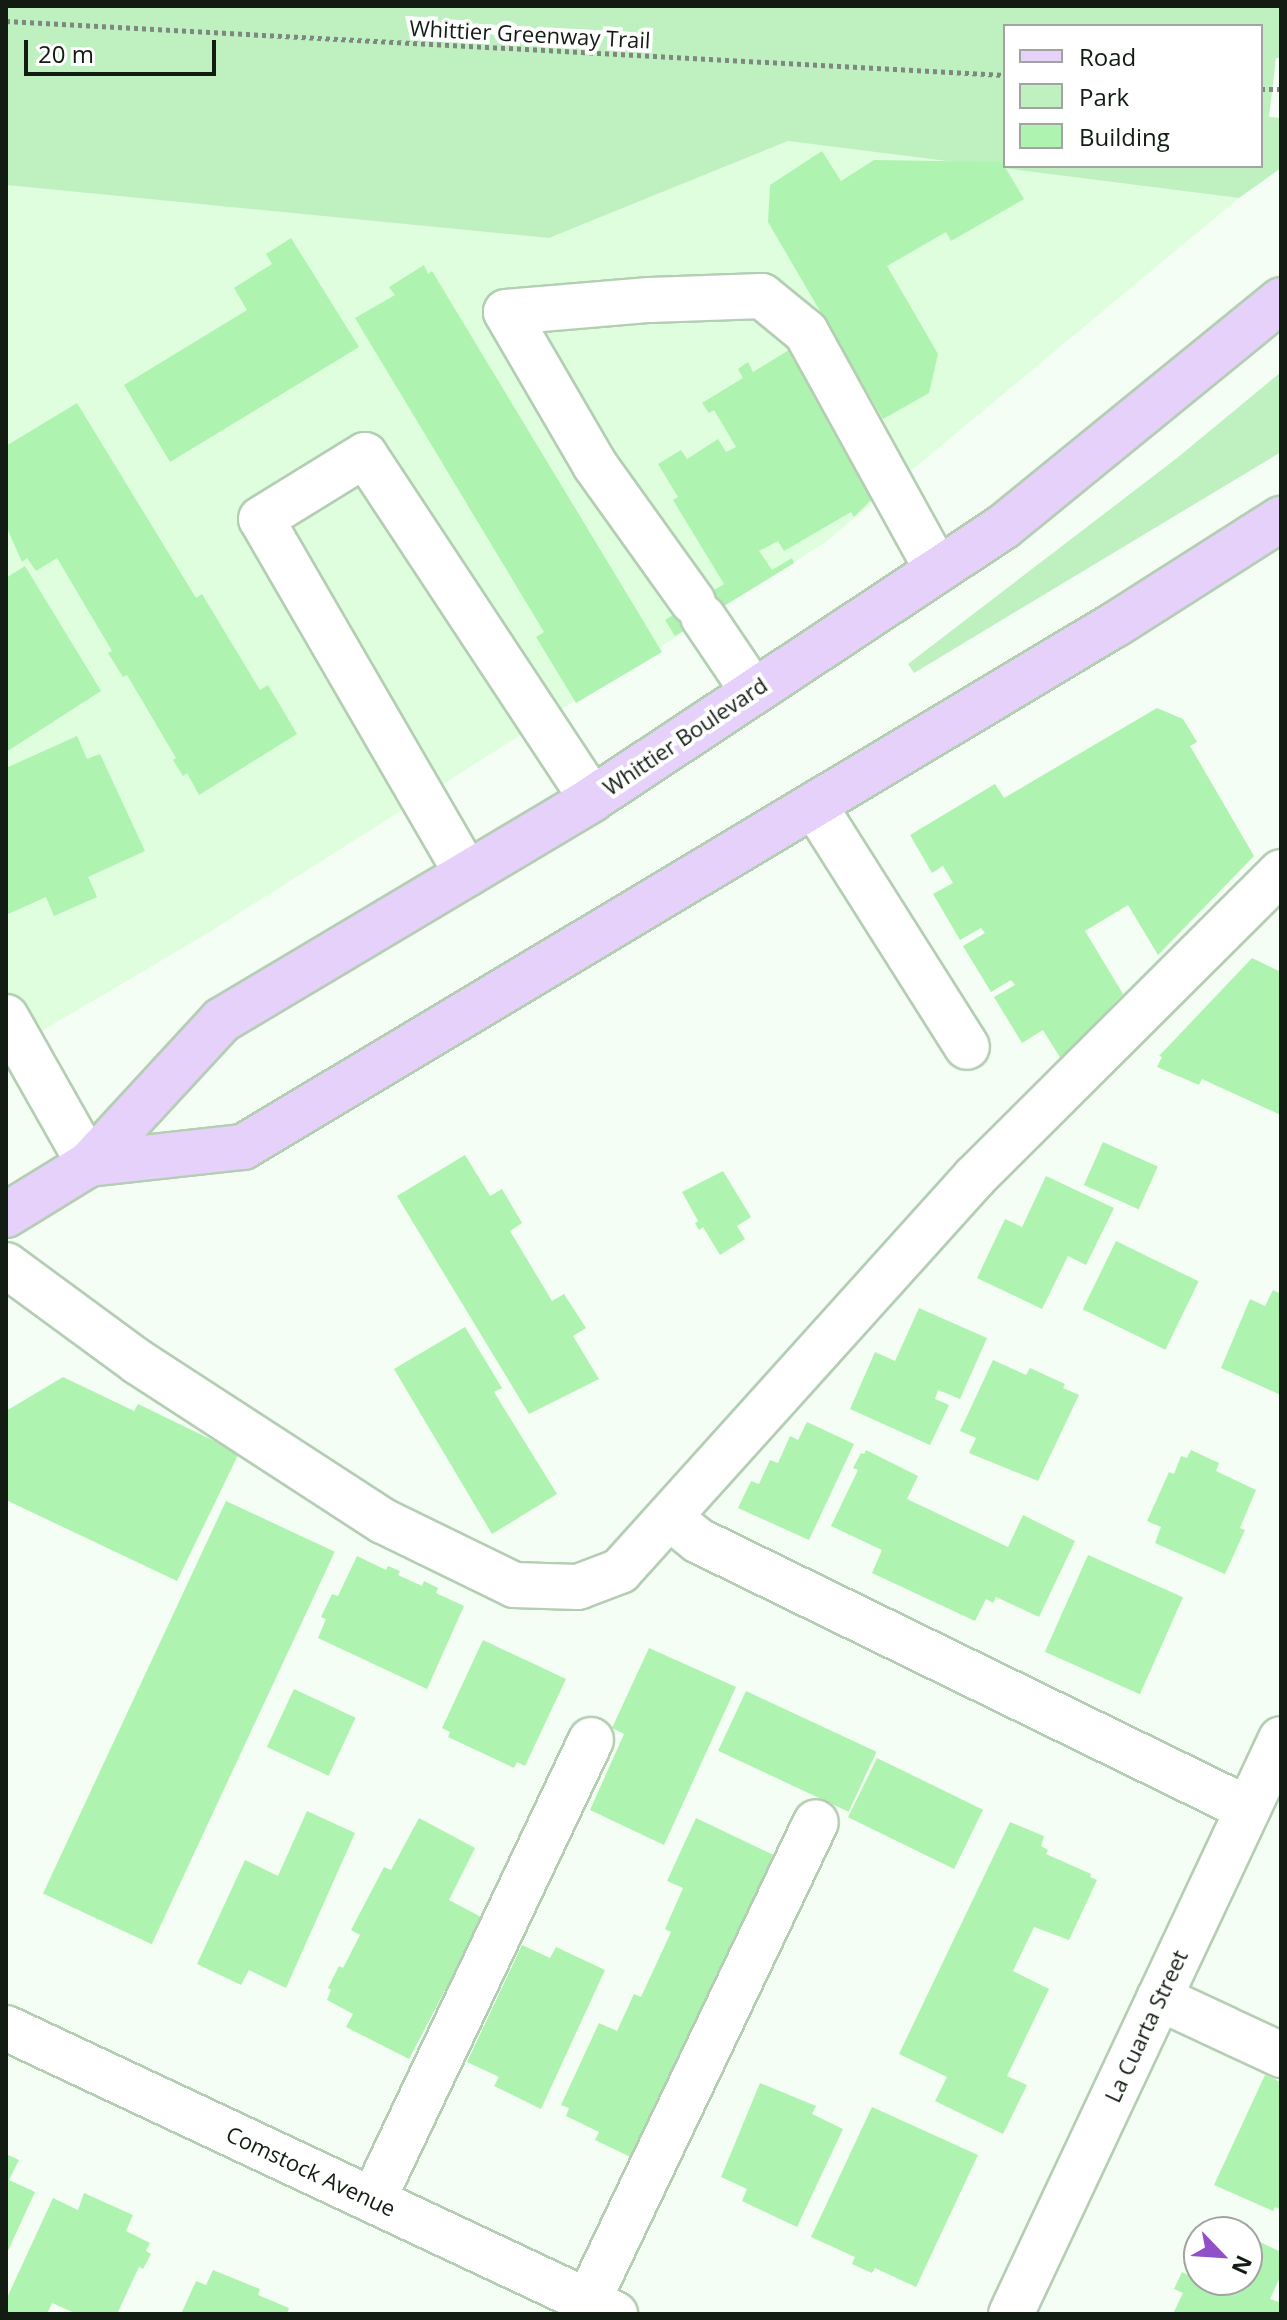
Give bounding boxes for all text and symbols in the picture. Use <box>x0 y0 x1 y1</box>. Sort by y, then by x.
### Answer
street label: Whittier Greenway Trail <box>409 15 651 53</box>
scale bar <box>28 24 220 74</box>
legend <box>1003 24 1263 168</box>
text: 20 m <box>38 37 94 70</box>
text: Road <box>1079 40 1136 73</box>
text: Park <box>1079 80 1129 113</box>
text: Building <box>1079 120 1170 153</box>
street label: Whittier Boulevard <box>598 671 772 801</box>
street label: La Cuarta Street <box>1099 1946 1193 2106</box>
street label: Comstock Avenue <box>222 2120 400 2222</box>
north arrow <box>1183 2216 1263 2296</box>
text: N <box>1226 2251 1260 2280</box>

